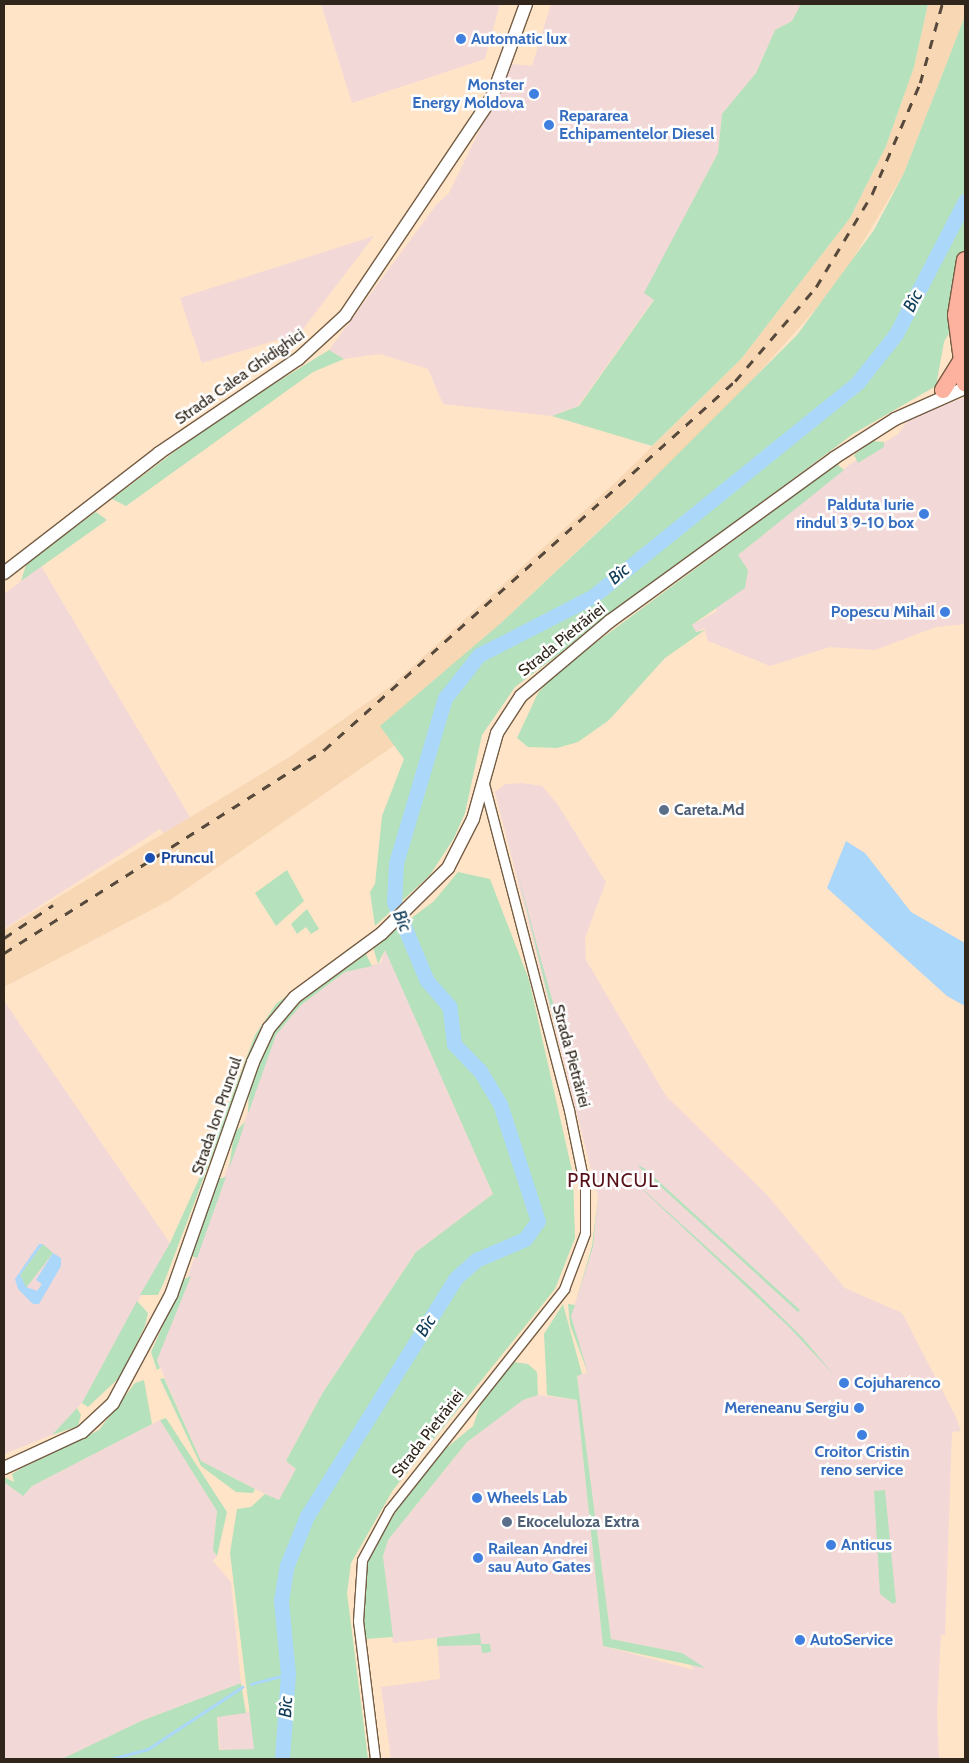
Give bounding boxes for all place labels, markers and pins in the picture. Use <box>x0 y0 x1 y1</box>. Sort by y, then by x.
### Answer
place label: Automatic lux <box>471 29 567 49</box>
marker: Automatic lux <box>455 33 467 45</box>
place label: Monster Energy Moldova <box>412 75 524 113</box>
marker: Monster Energy Moldova <box>528 88 540 100</box>
place label: Repararea Echipamentelor Diesel <box>559 106 714 144</box>
marker: Repararea Echipamentelor Diesel <box>543 119 555 131</box>
place label: Palduta Iurie rindul 3 9-10 box <box>796 495 914 533</box>
marker: Palduta Iurie rindul 3 9-10 box <box>918 508 930 520</box>
place label: Popescu Mihail <box>831 602 935 622</box>
marker: Popescu Mihail <box>939 606 951 618</box>
place label: Careta.Md <box>674 800 744 820</box>
marker: Careta.Md <box>658 804 670 816</box>
place label: Pruncul <box>161 848 214 868</box>
marker: Pruncul <box>143 851 157 865</box>
place label: Cojuharenco <box>854 1373 941 1393</box>
marker: Cojuharenco <box>838 1377 850 1389</box>
place label: Mereneanu Sergiu <box>724 1398 849 1418</box>
marker: Mereneanu Sergiu <box>853 1402 865 1414</box>
marker: Croitor Cristin reno service <box>856 1429 868 1441</box>
place label: Croitor Cristin reno service <box>814 1442 910 1480</box>
place label: Wheels Lab <box>487 1488 567 1508</box>
marker: Wheels Lab <box>471 1492 483 1504</box>
place label: Eкoceluloza Extra <box>517 1512 639 1532</box>
marker: Eкoceluloza Extra <box>501 1516 513 1528</box>
place label: Anticus <box>841 1535 892 1555</box>
place label: Railean Andrei sau Auto Gates <box>488 1539 591 1577</box>
marker: Anticus <box>825 1539 837 1551</box>
marker: Railean Andrei sau Auto Gates <box>472 1552 484 1564</box>
place label: AutoService <box>810 1630 893 1650</box>
marker: AutoService <box>794 1634 806 1646</box>

